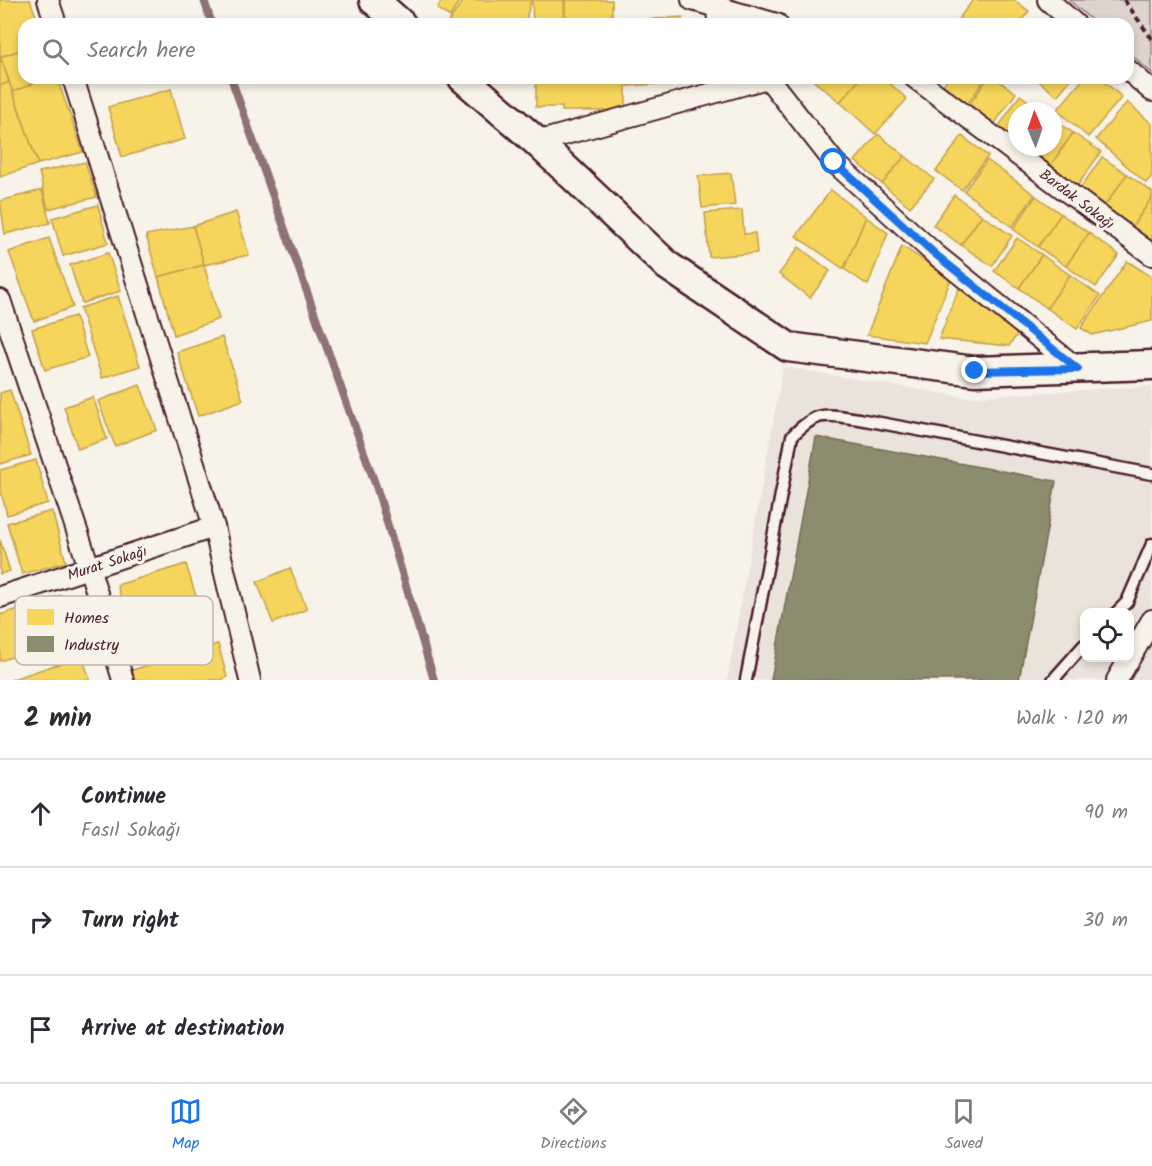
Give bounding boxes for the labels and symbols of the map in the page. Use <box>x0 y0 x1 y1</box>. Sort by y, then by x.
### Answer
north arrow <box>1008 102 1062 156</box>
route start <box>820 148 846 174</box>
street label: Bardak Sokağı <box>1034 163 1119 236</box>
route end <box>961 357 987 383</box>
street label: Murat Sokağı <box>64 540 150 588</box>
legend <box>15 596 213 665</box>
text: Homes <box>64 606 109 631</box>
text: Industry <box>64 633 119 658</box>

